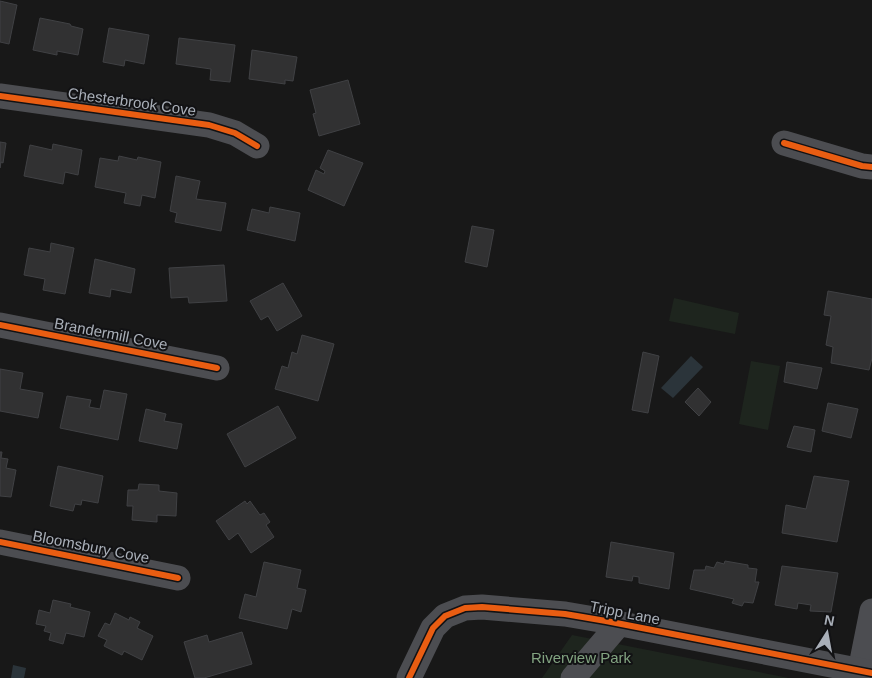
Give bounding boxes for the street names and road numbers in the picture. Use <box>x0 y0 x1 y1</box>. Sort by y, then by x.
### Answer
street label: Chesterbrook Cove <box>67 84 197 119</box>
street label: Brandermill Cove <box>53 314 169 353</box>
street label: Bloomsbury Cove <box>31 527 151 566</box>
street label: Tripp Lane <box>589 597 662 628</box>

